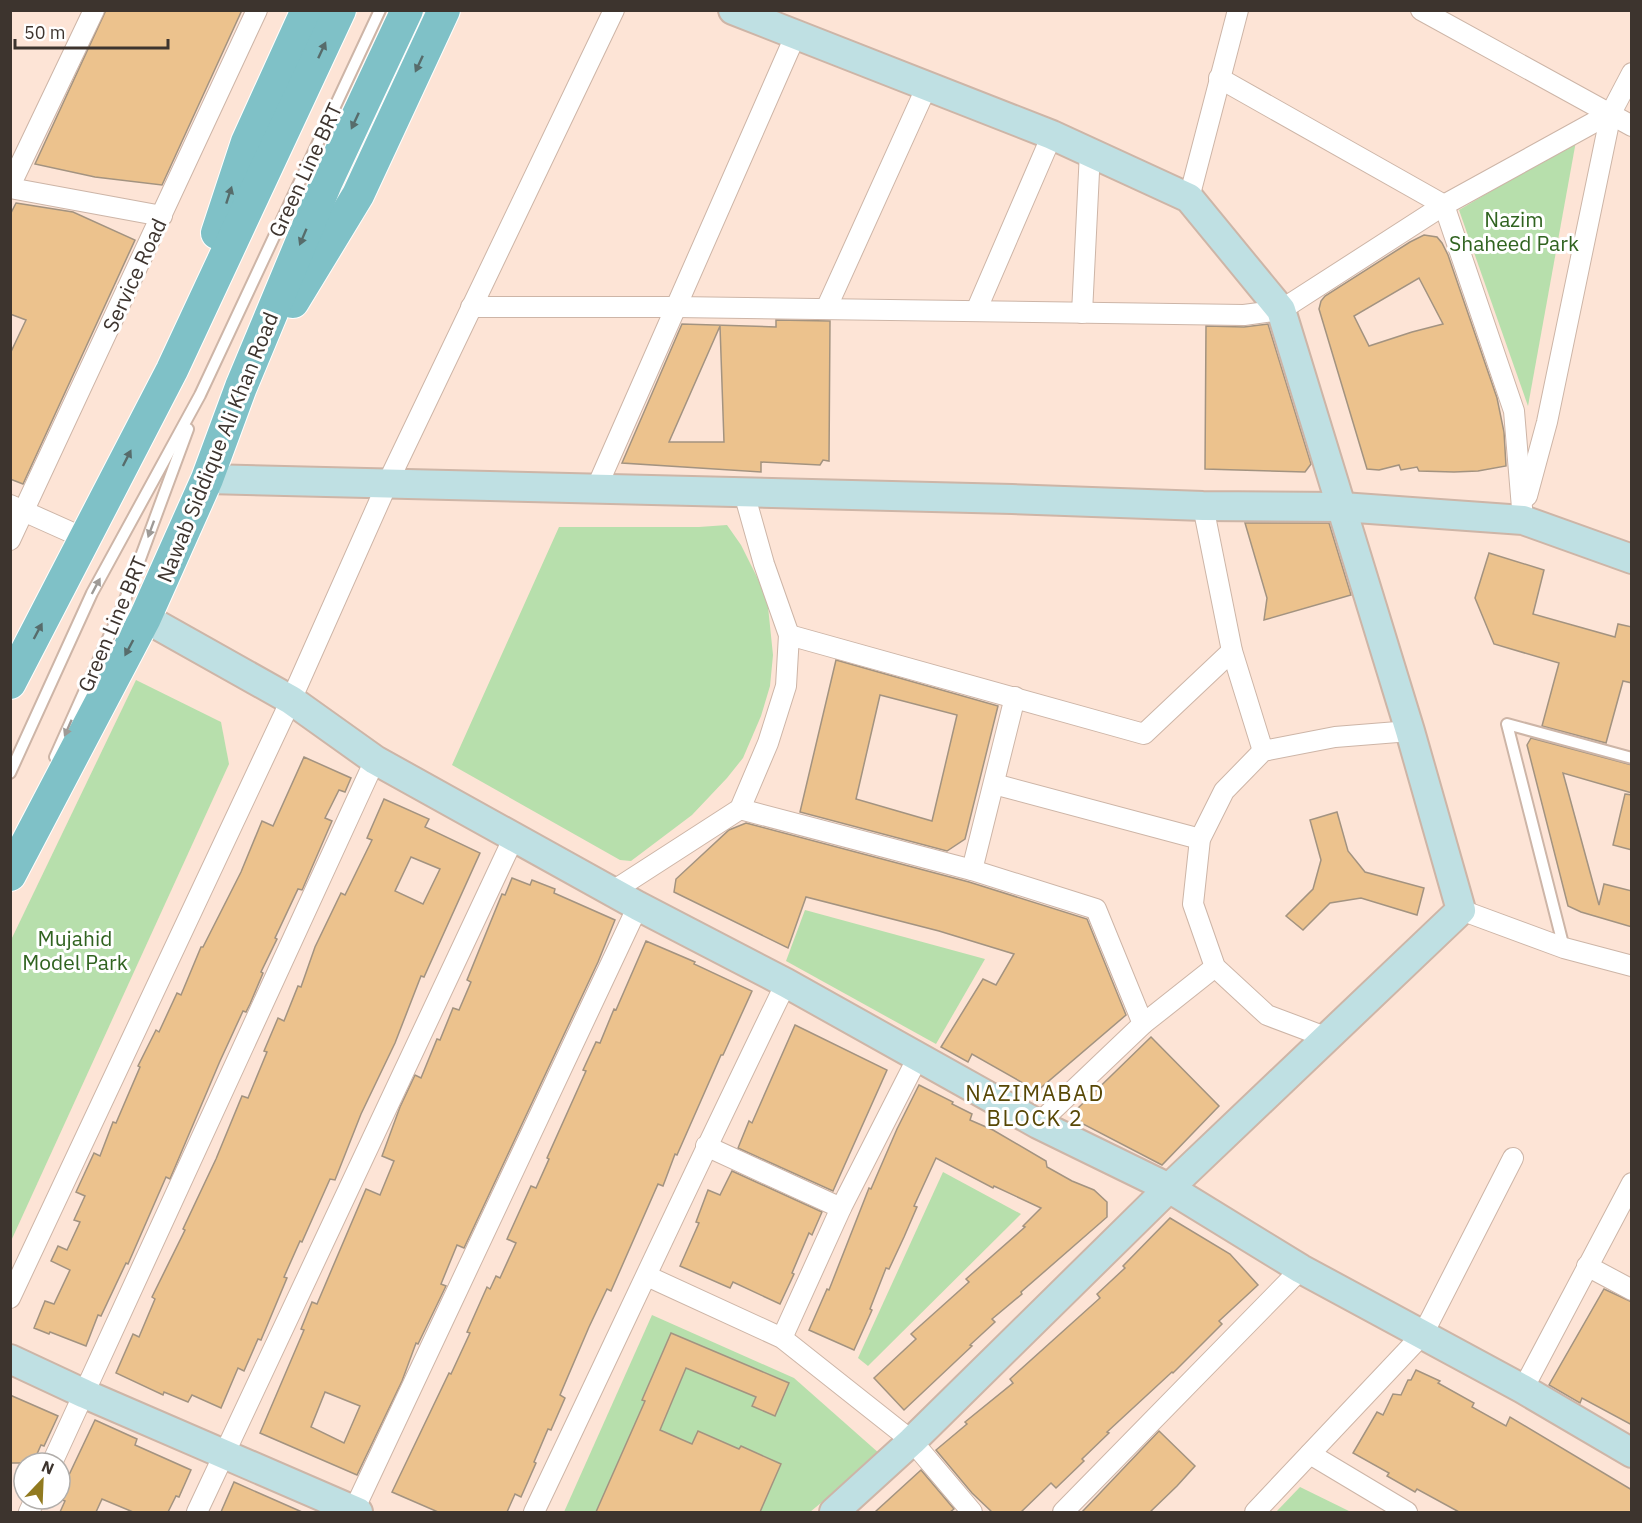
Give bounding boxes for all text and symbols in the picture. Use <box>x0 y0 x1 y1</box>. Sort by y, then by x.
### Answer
scale bar <box>15 12 168 50</box>
text: 50 m <box>24 21 66 44</box>
one-way arrow <box>317 41 326 58</box>
one-way arrow <box>415 55 424 72</box>
street label: Green Line BRT <box>262 98 348 242</box>
one-way arrow <box>351 112 360 129</box>
one-way arrow <box>225 186 235 204</box>
park label: Nazim Shaheed Park <box>1449 205 1579 257</box>
street label: Service Road <box>95 214 173 336</box>
one-way arrow <box>298 228 308 246</box>
street label: Nawab Siddique Ali Khan Road <box>150 308 284 586</box>
one-way arrow <box>122 450 132 467</box>
one-way arrow <box>146 520 156 538</box>
street label: Green Line BRT <box>71 552 153 696</box>
one-way arrow <box>91 577 101 594</box>
one-way arrow <box>33 623 43 640</box>
one-way arrow <box>124 640 134 657</box>
one-way arrow <box>63 720 73 738</box>
park label: Mujahid Model Park <box>22 924 128 976</box>
district label: NAZIMABAD BLOCK 2 <box>965 1078 1105 1132</box>
north arrow <box>12 1451 72 1511</box>
text: N <box>39 1456 57 1479</box>

